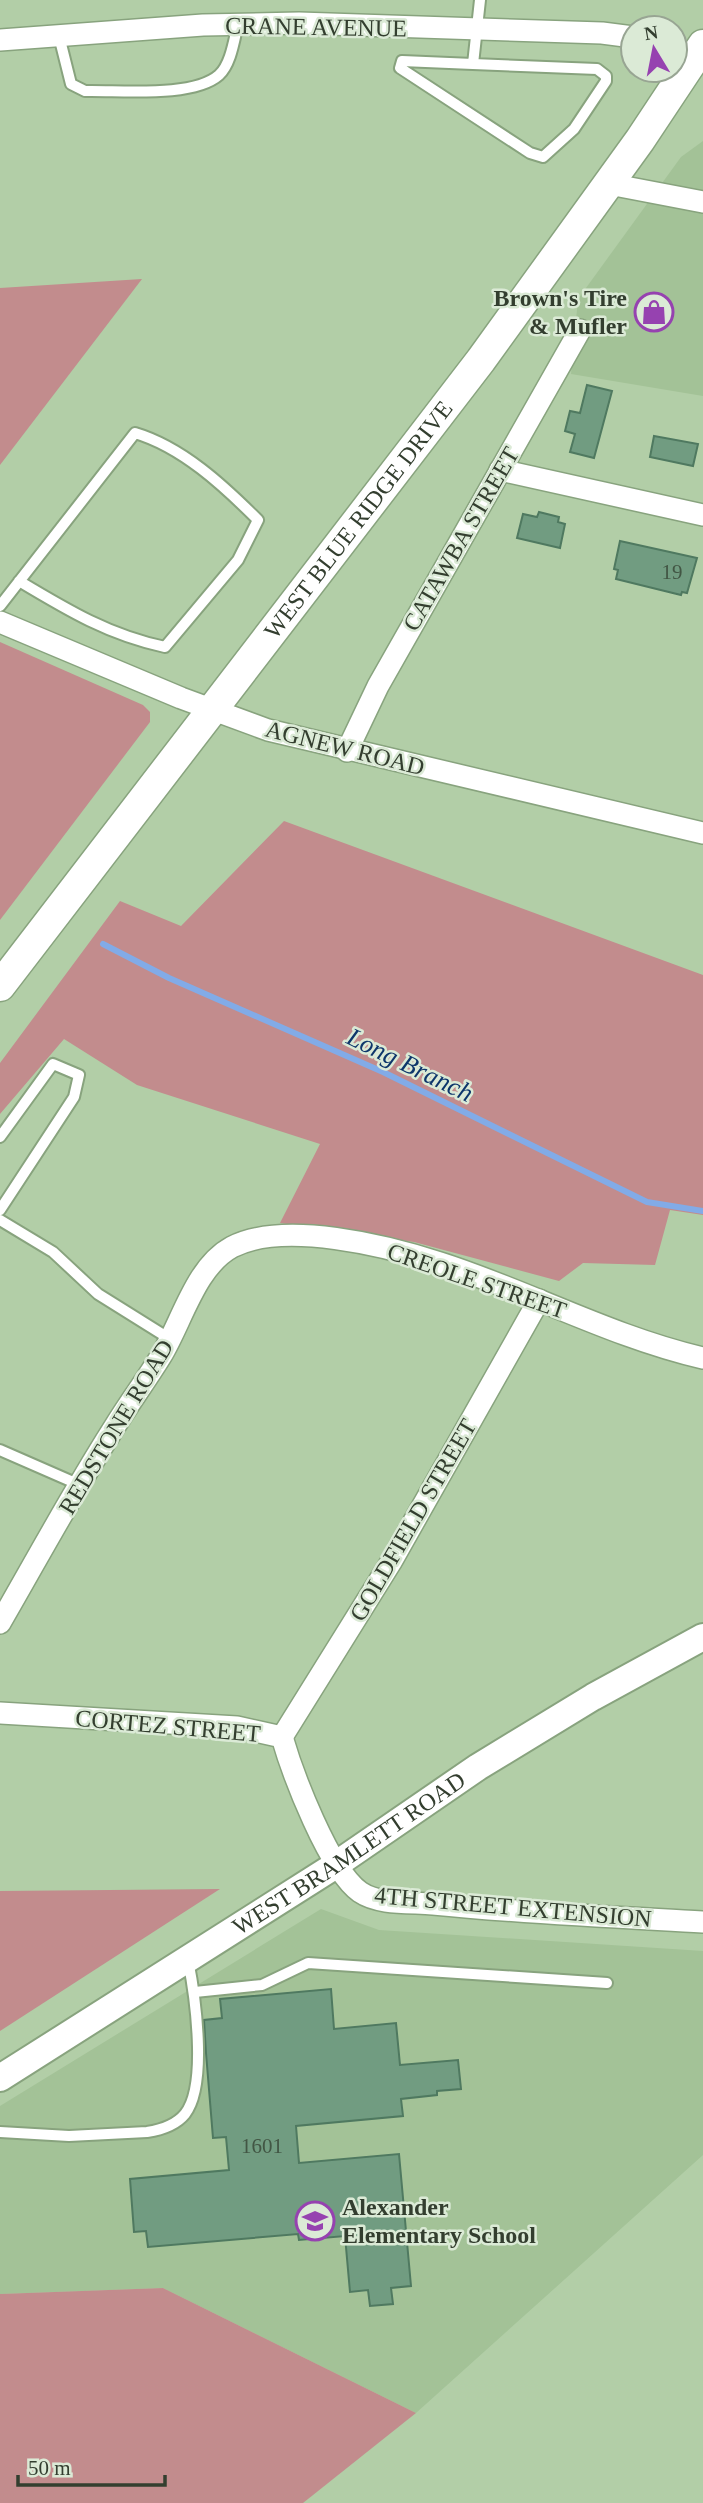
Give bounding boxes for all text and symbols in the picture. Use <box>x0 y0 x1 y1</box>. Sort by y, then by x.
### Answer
street label: CRANE AVENUE <box>225 12 407 42</box>
north arrow <box>619 14 689 84</box>
text: N <box>643 21 660 44</box>
place label: Brown's Tire & Mufler <box>493 285 627 339</box>
shop icon: Brown's Tire & Mufler <box>633 291 675 333</box>
street label: WEST BLUE RIDGE DRIVE <box>259 396 458 644</box>
street label: CATAWBA STREET <box>398 442 524 635</box>
house number: 19 <box>662 560 683 584</box>
street label: AGNEW ROAD <box>263 716 427 780</box>
water label: Long Branch <box>341 1022 478 1108</box>
street label: CREOLE STREET <box>384 1238 570 1324</box>
street label: REDSTONE ROAD <box>54 1335 178 1519</box>
street label: GOLDFIELD STREET <box>345 1414 482 1626</box>
street label: CORTEZ STREET <box>74 1705 262 1747</box>
street label: WEST BRAMLETT ROAD <box>228 1767 470 1940</box>
street label: 4TH STREET EXTENSION <box>373 1882 653 1932</box>
house number: 1601 <box>241 2134 283 2158</box>
place label: Alexander Elementary School <box>342 2194 536 2248</box>
school or university icon: Alexander Elementary School <box>294 2200 336 2242</box>
scale bar <box>18 2444 164 2488</box>
text: 50 m <box>28 2456 71 2480</box>

